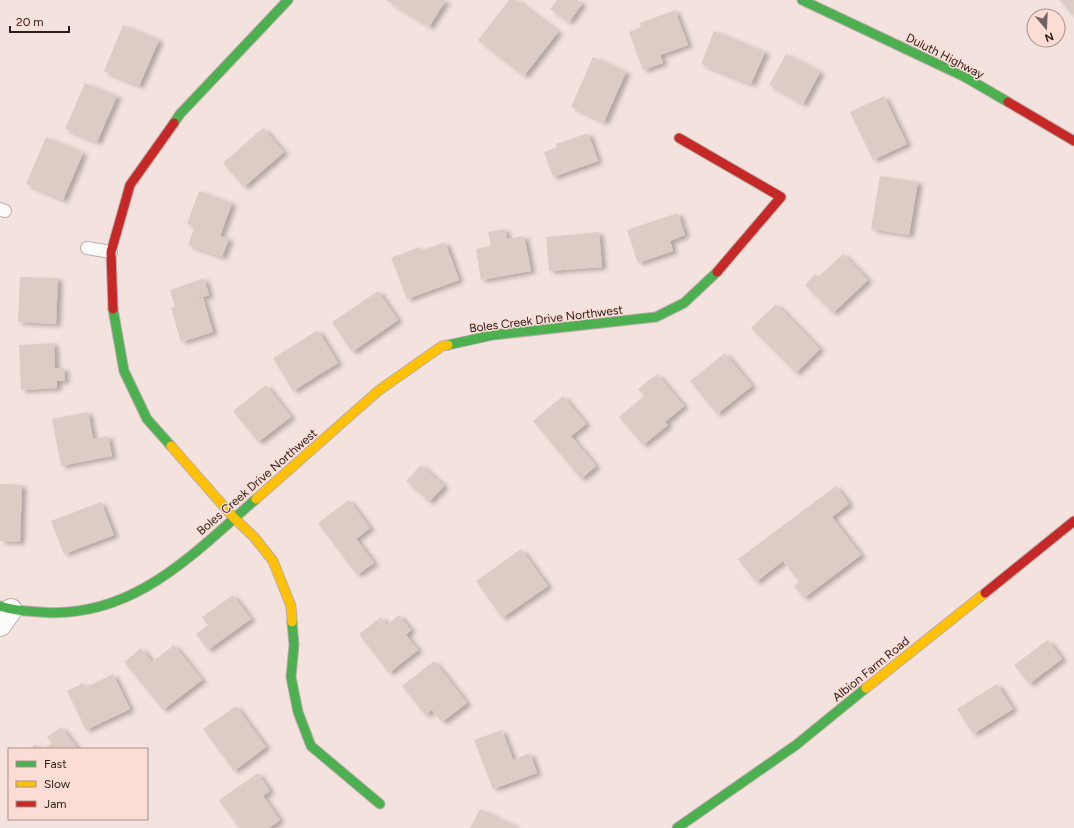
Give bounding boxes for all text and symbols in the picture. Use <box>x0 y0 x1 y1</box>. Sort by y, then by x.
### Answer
scale bar <box>10 8 69 34</box>
north arrow <box>1026 8 1066 48</box>
text: 20 m <box>16 15 44 29</box>
text: N <box>1043 29 1055 45</box>
street label: Duluth Highway <box>904 30 987 82</box>
street label: Boles Creek Drive Northwest <box>468 303 624 335</box>
street label: Boles Creek Drive Northwest <box>194 426 320 538</box>
street label: Albion Farm Road <box>830 634 912 704</box>
legend <box>8 748 148 820</box>
text: Fast <box>44 757 67 771</box>
text: Slow <box>44 777 71 791</box>
text: Jam <box>44 797 67 811</box>

